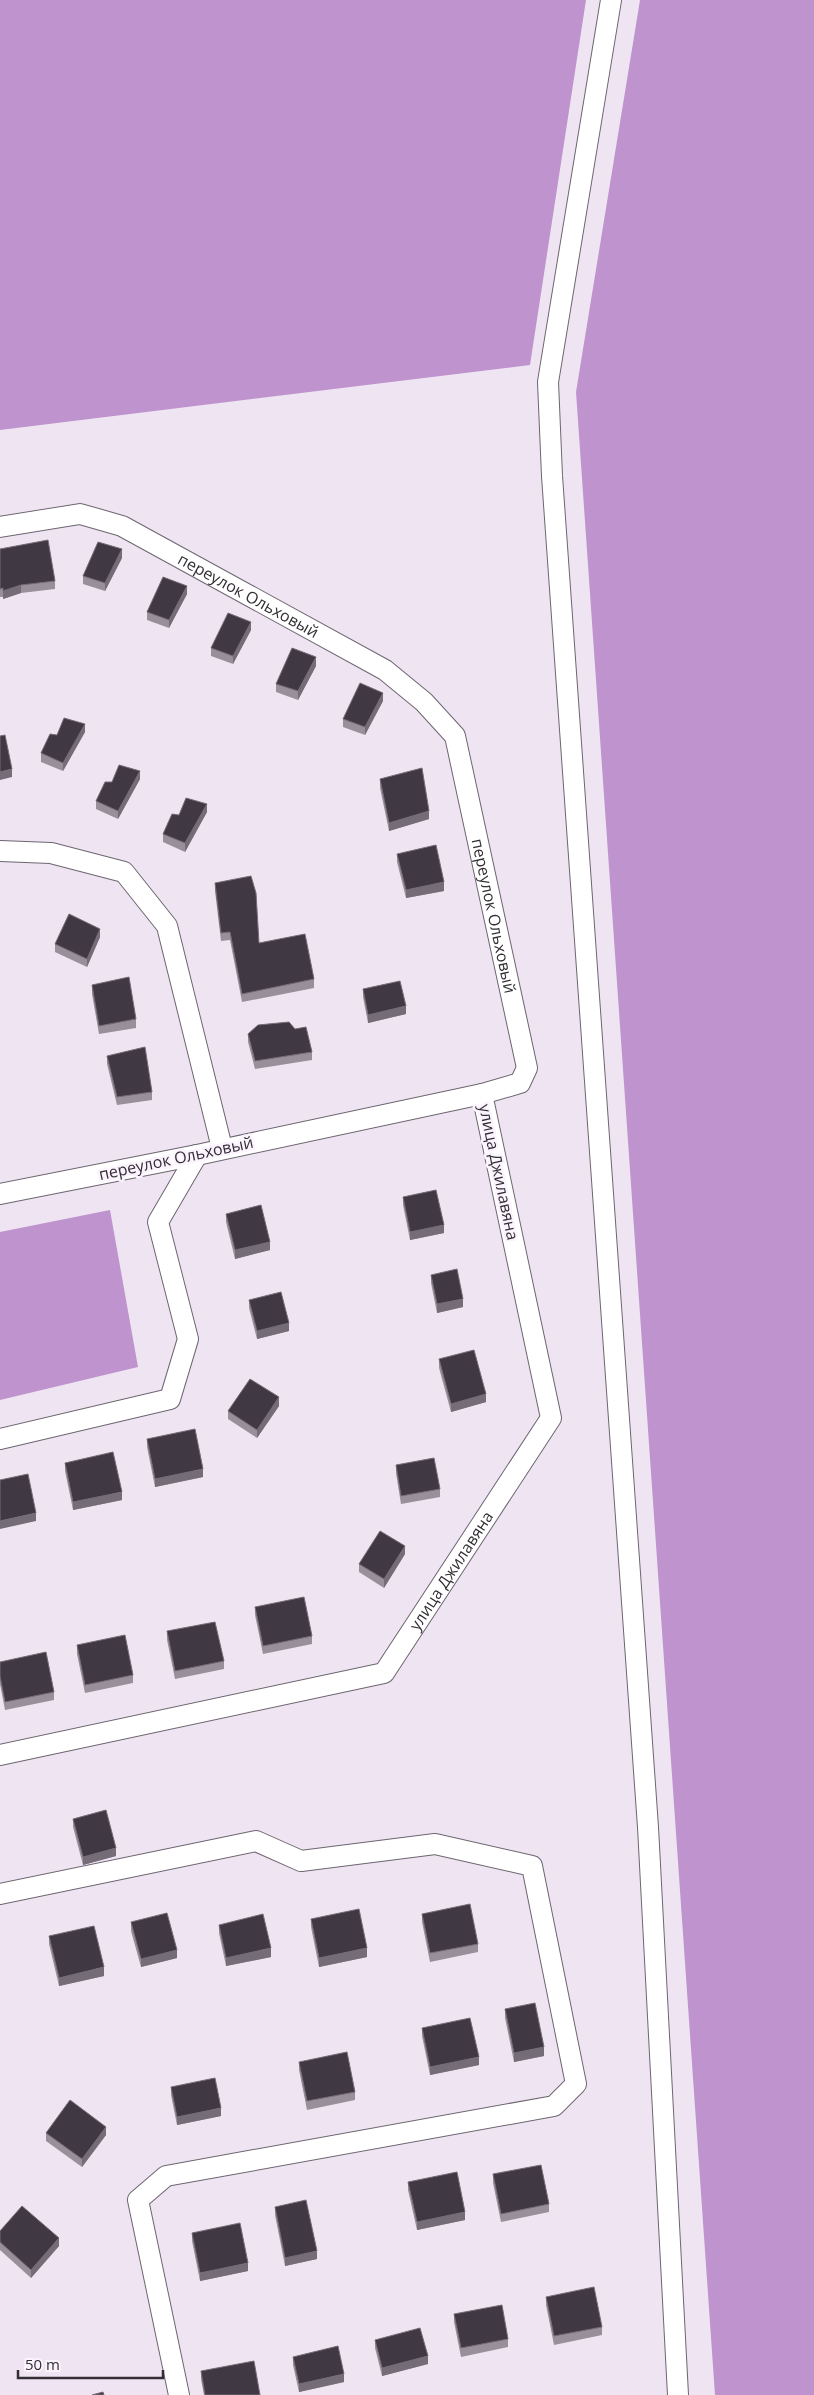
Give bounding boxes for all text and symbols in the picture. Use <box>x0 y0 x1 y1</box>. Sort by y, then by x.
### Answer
street label: переулок Ольховый <box>174 548 323 643</box>
street label: переулок Ольховый <box>467 836 521 995</box>
street label: улица Джилавяна <box>474 1102 524 1242</box>
street label: переулок Ольховый <box>97 1131 255 1185</box>
street label: улица Джилавяна <box>404 1507 498 1635</box>
scale bar <box>18 2348 162 2380</box>
text: 50 m <box>25 2354 60 2374</box>

